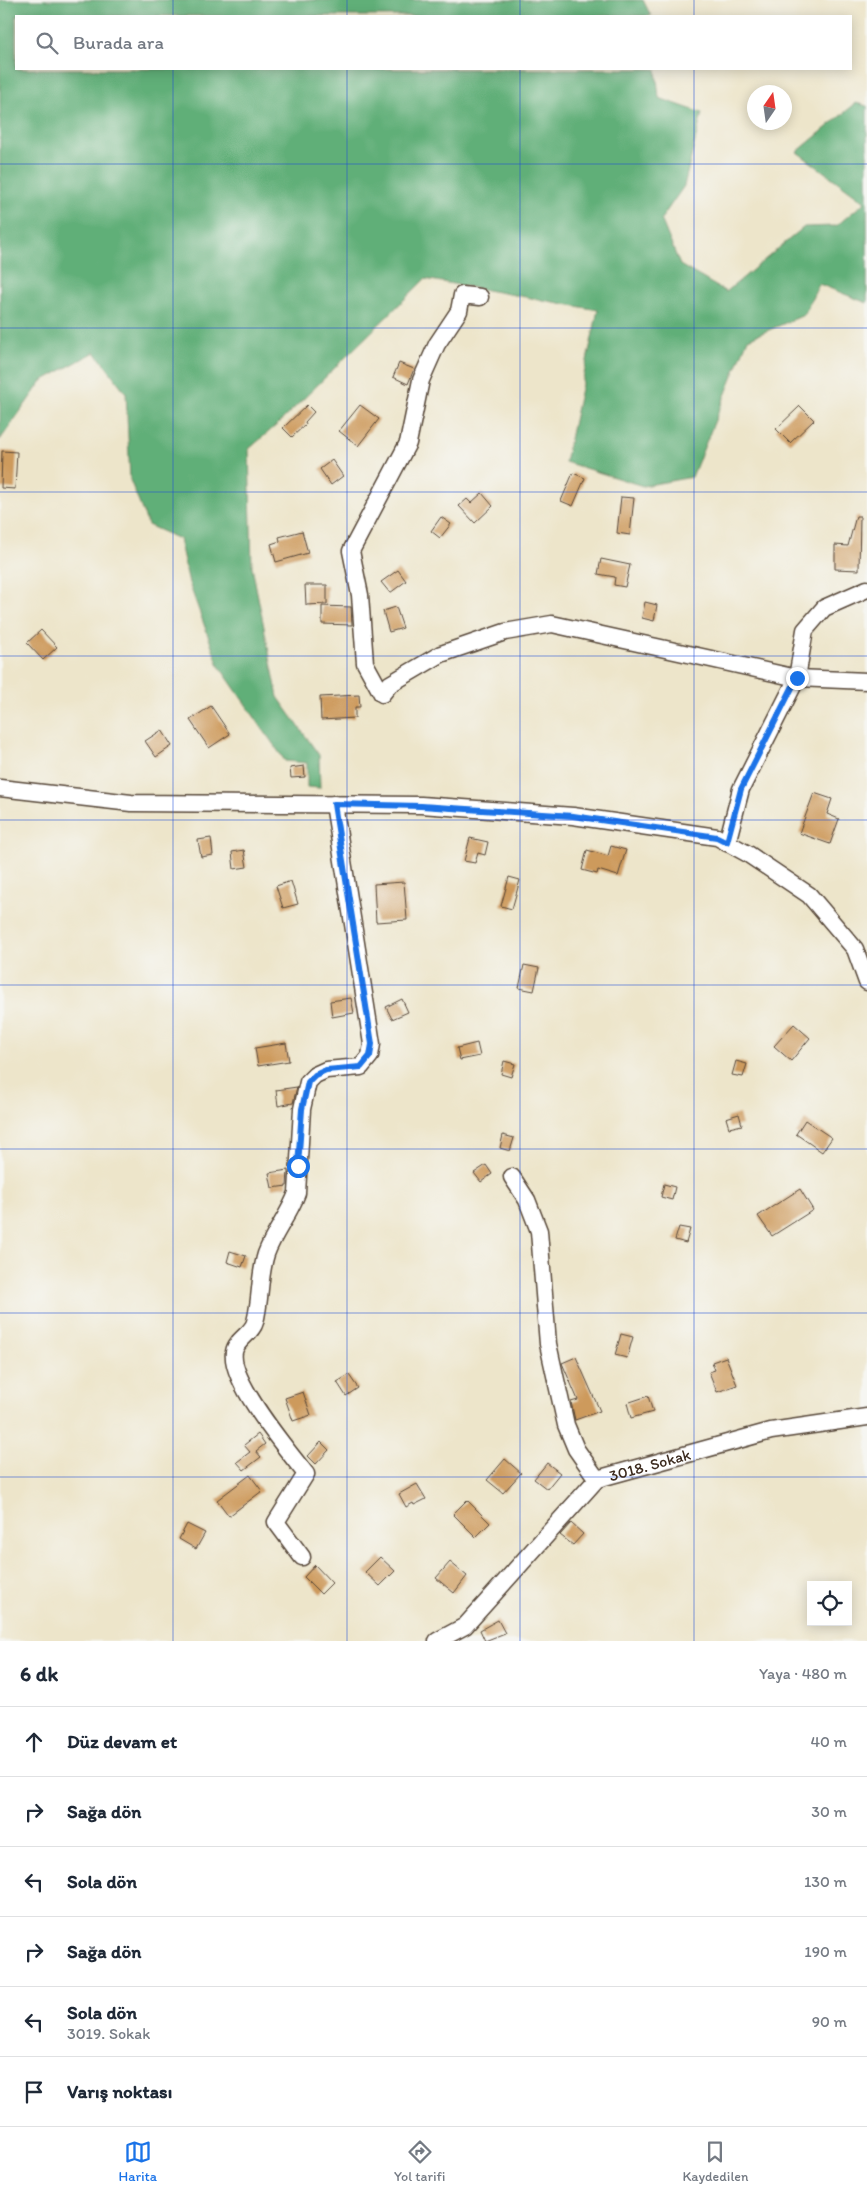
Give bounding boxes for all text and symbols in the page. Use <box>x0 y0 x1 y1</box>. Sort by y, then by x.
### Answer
search box <box>15 15 852 70</box>
icon: search <box>33 29 61 57</box>
text: Burada ara <box>73 31 164 54</box>
north arrow <box>747 85 792 130</box>
route end <box>786 667 809 690</box>
route start <box>287 1155 310 1178</box>
street label: 3018. Sokak <box>607 1444 693 1485</box>
map controls <box>807 1581 852 1626</box>
button: locate <box>807 1581 852 1626</box>
text: 6 dk <box>20 1661 58 1686</box>
text: Yaya · 480 m <box>759 1664 847 1683</box>
icon: ahead <box>20 1728 48 1756</box>
text: Düz devam et <box>67 1730 177 1753</box>
text: 40 m <box>810 1732 847 1751</box>
icon: right <box>20 1798 48 1826</box>
text: Sağa dön <box>67 1800 141 1823</box>
text: 30 m <box>811 1802 847 1821</box>
icon: left <box>20 1868 48 1896</box>
text: Sola dön <box>67 1870 137 1893</box>
text: 130 m <box>804 1872 847 1891</box>
icon: right <box>20 1938 48 1966</box>
text: Sağa dön <box>67 1940 141 1963</box>
text: 190 m <box>804 1942 847 1961</box>
text: Sola dön <box>67 2001 137 2024</box>
icon: left <box>20 2008 48 2036</box>
text: 90 m <box>812 2012 847 2031</box>
text: 3019. Sokak <box>67 2024 150 2043</box>
icon: arrive <box>20 2078 48 2106</box>
text: Varış noktası <box>67 2080 172 2103</box>
tab: Harita <box>118 2138 157 2185</box>
tab: Yol tarifi <box>394 2138 445 2185</box>
tab: Kaydedilen <box>682 2138 749 2185</box>

